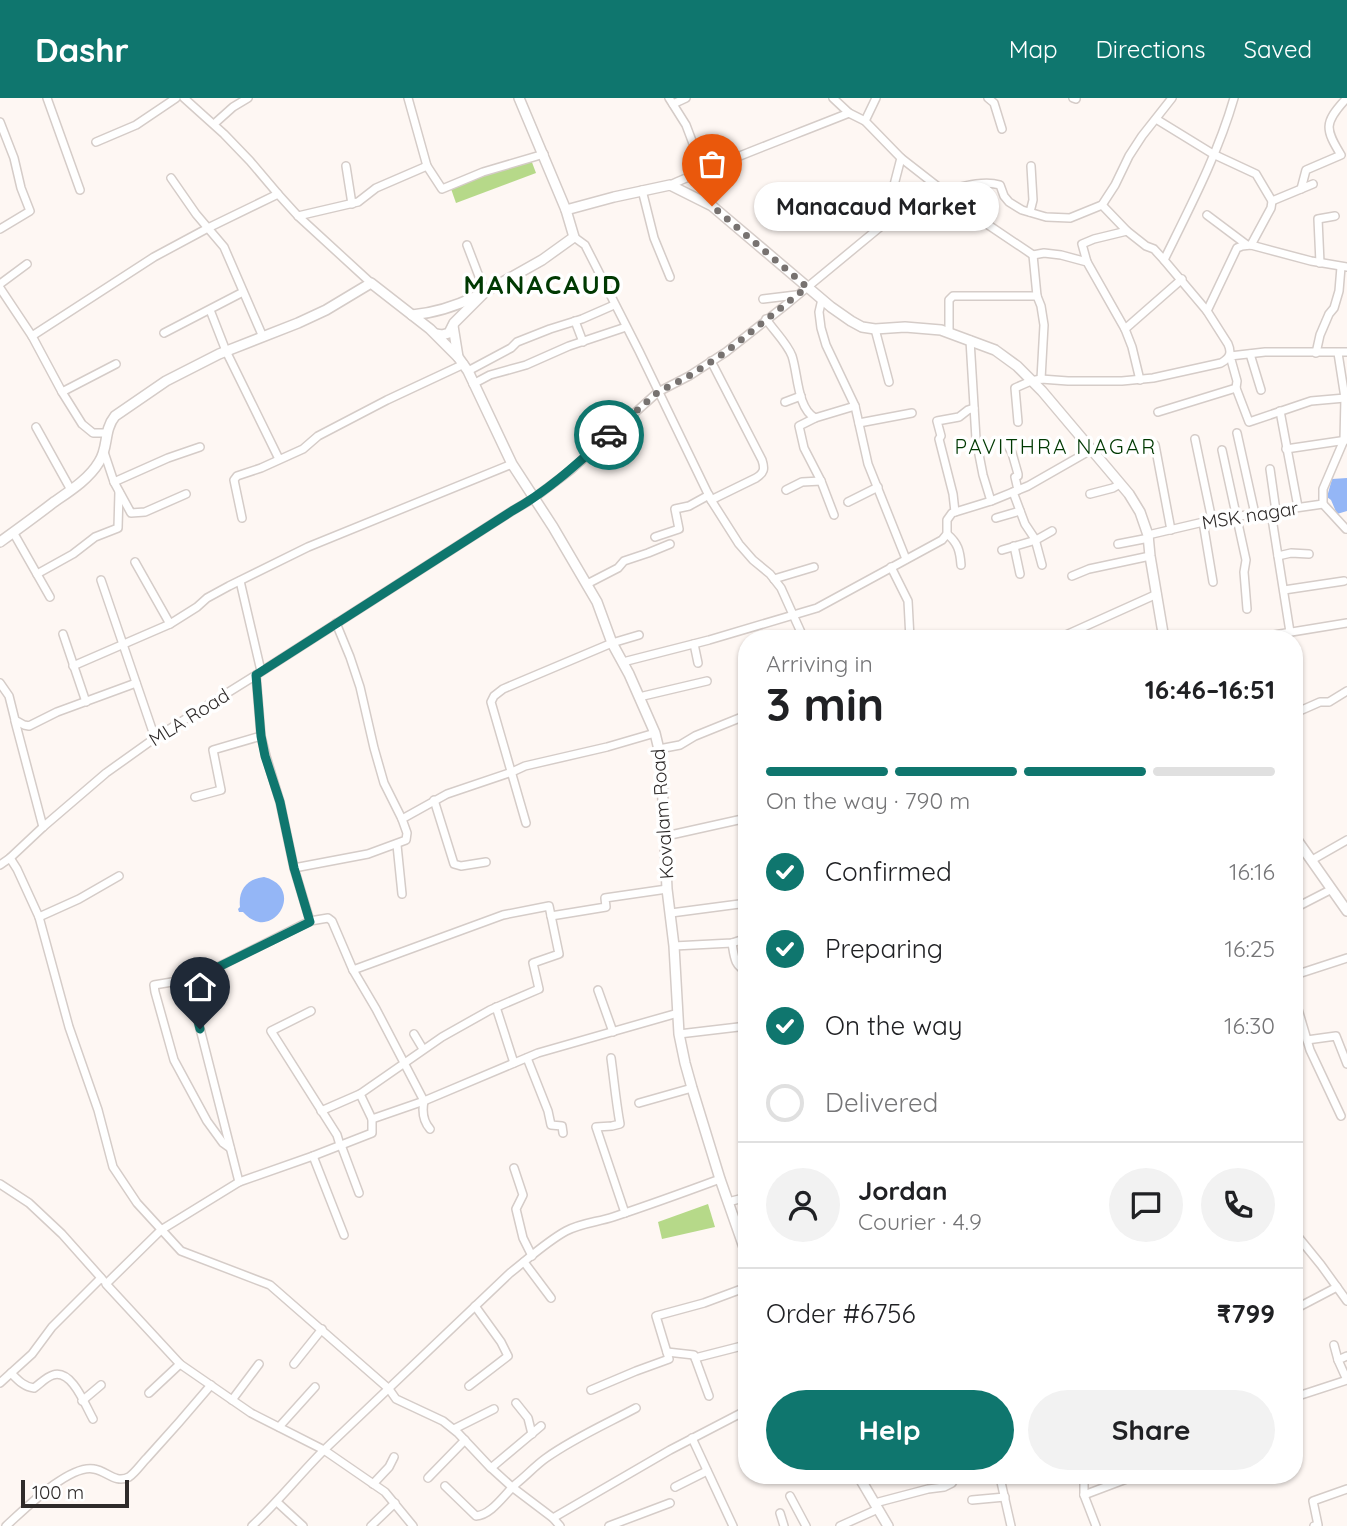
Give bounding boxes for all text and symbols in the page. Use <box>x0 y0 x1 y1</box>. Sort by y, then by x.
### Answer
text: Dashr <box>35 29 129 70</box>
text: Map <box>1009 34 1058 64</box>
text: Directions <box>1096 34 1206 64</box>
text: Saved <box>1244 34 1312 64</box>
pin <box>682 134 742 206</box>
icon: bag <box>693 145 731 183</box>
callout: Manacaud Market <box>754 182 999 230</box>
text: Manacaud Market <box>776 192 977 221</box>
district label: MANACAUD <box>463 268 623 301</box>
courier <box>574 400 644 470</box>
icon: car <box>590 416 628 454</box>
district label: PAVITHRA NAGAR <box>955 433 1157 459</box>
street label: MSK nagar <box>1200 495 1301 534</box>
text: Arriving in <box>766 649 873 678</box>
text: 16:46–16:51 <box>1145 673 1275 706</box>
text: 3 min <box>766 675 884 733</box>
street label: MLA Road <box>144 683 234 751</box>
street label: Kovalam Road <box>645 748 679 880</box>
text: On the way · 790 m <box>766 786 970 815</box>
icon: check <box>766 853 804 891</box>
text: Confirmed <box>825 855 952 888</box>
text: 16:16 <box>1229 857 1275 886</box>
icon: check <box>766 930 804 968</box>
text: Preparing <box>825 932 943 965</box>
text: 16:25 <box>1225 934 1275 963</box>
pin <box>170 957 230 1029</box>
icon: home <box>181 968 219 1006</box>
icon: check <box>766 1007 804 1045</box>
text: On the way <box>825 1009 963 1042</box>
text: 16:30 <box>1224 1011 1275 1040</box>
text: Delivered <box>825 1086 938 1119</box>
button: person <box>766 1168 840 1242</box>
button: chat <box>1109 1168 1183 1242</box>
button: phone <box>1201 1168 1275 1242</box>
text: Jordan <box>858 1174 947 1207</box>
text: Courier · 4.9 <box>858 1207 982 1236</box>
text: Order #6756 <box>766 1297 915 1330</box>
text: ₹799 <box>1217 1297 1275 1330</box>
button: Help <box>766 1390 1014 1470</box>
button: Share <box>1028 1390 1275 1470</box>
scale bar <box>21 1477 130 1509</box>
text: 100 m <box>32 1480 84 1504</box>

